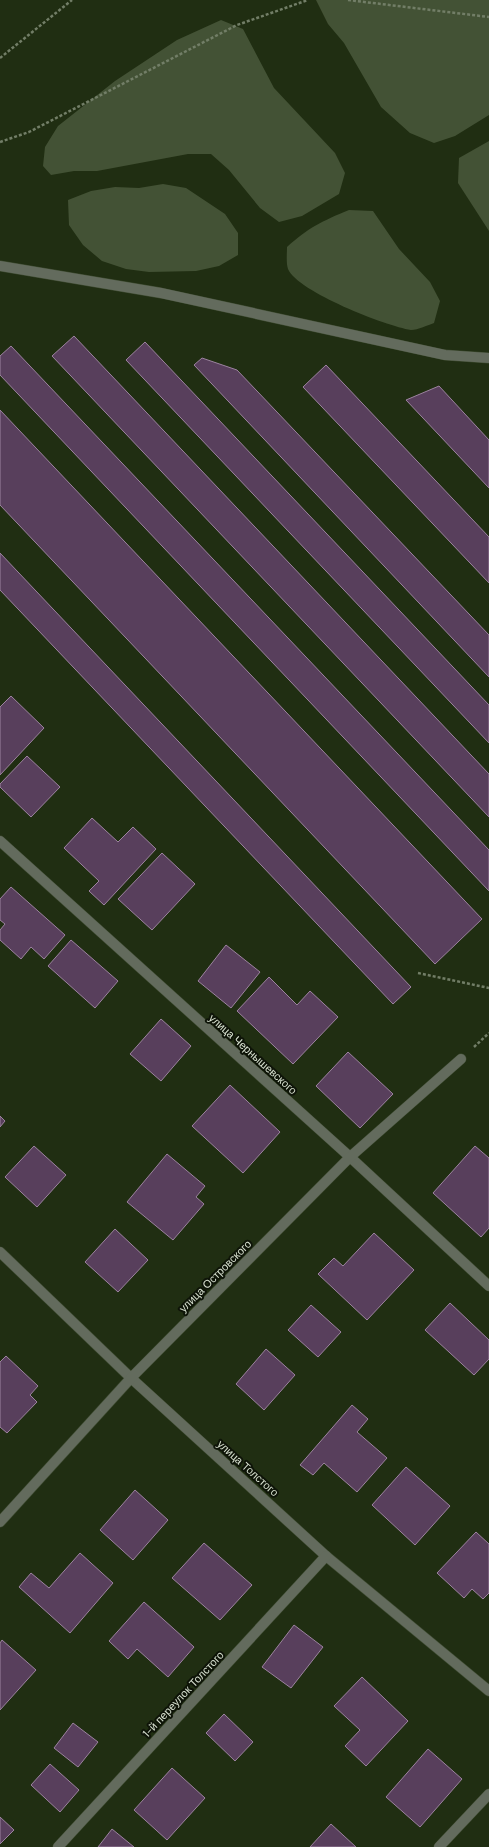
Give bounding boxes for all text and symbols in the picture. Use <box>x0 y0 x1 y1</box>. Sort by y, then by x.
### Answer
street label: улица Чернышевского <box>206 1011 300 1097</box>
street label: улица Островского <box>176 1237 254 1315</box>
street label: улица Толстого <box>214 1437 282 1499</box>
street label: 1-й переулок Толстого <box>139 1648 227 1740</box>

